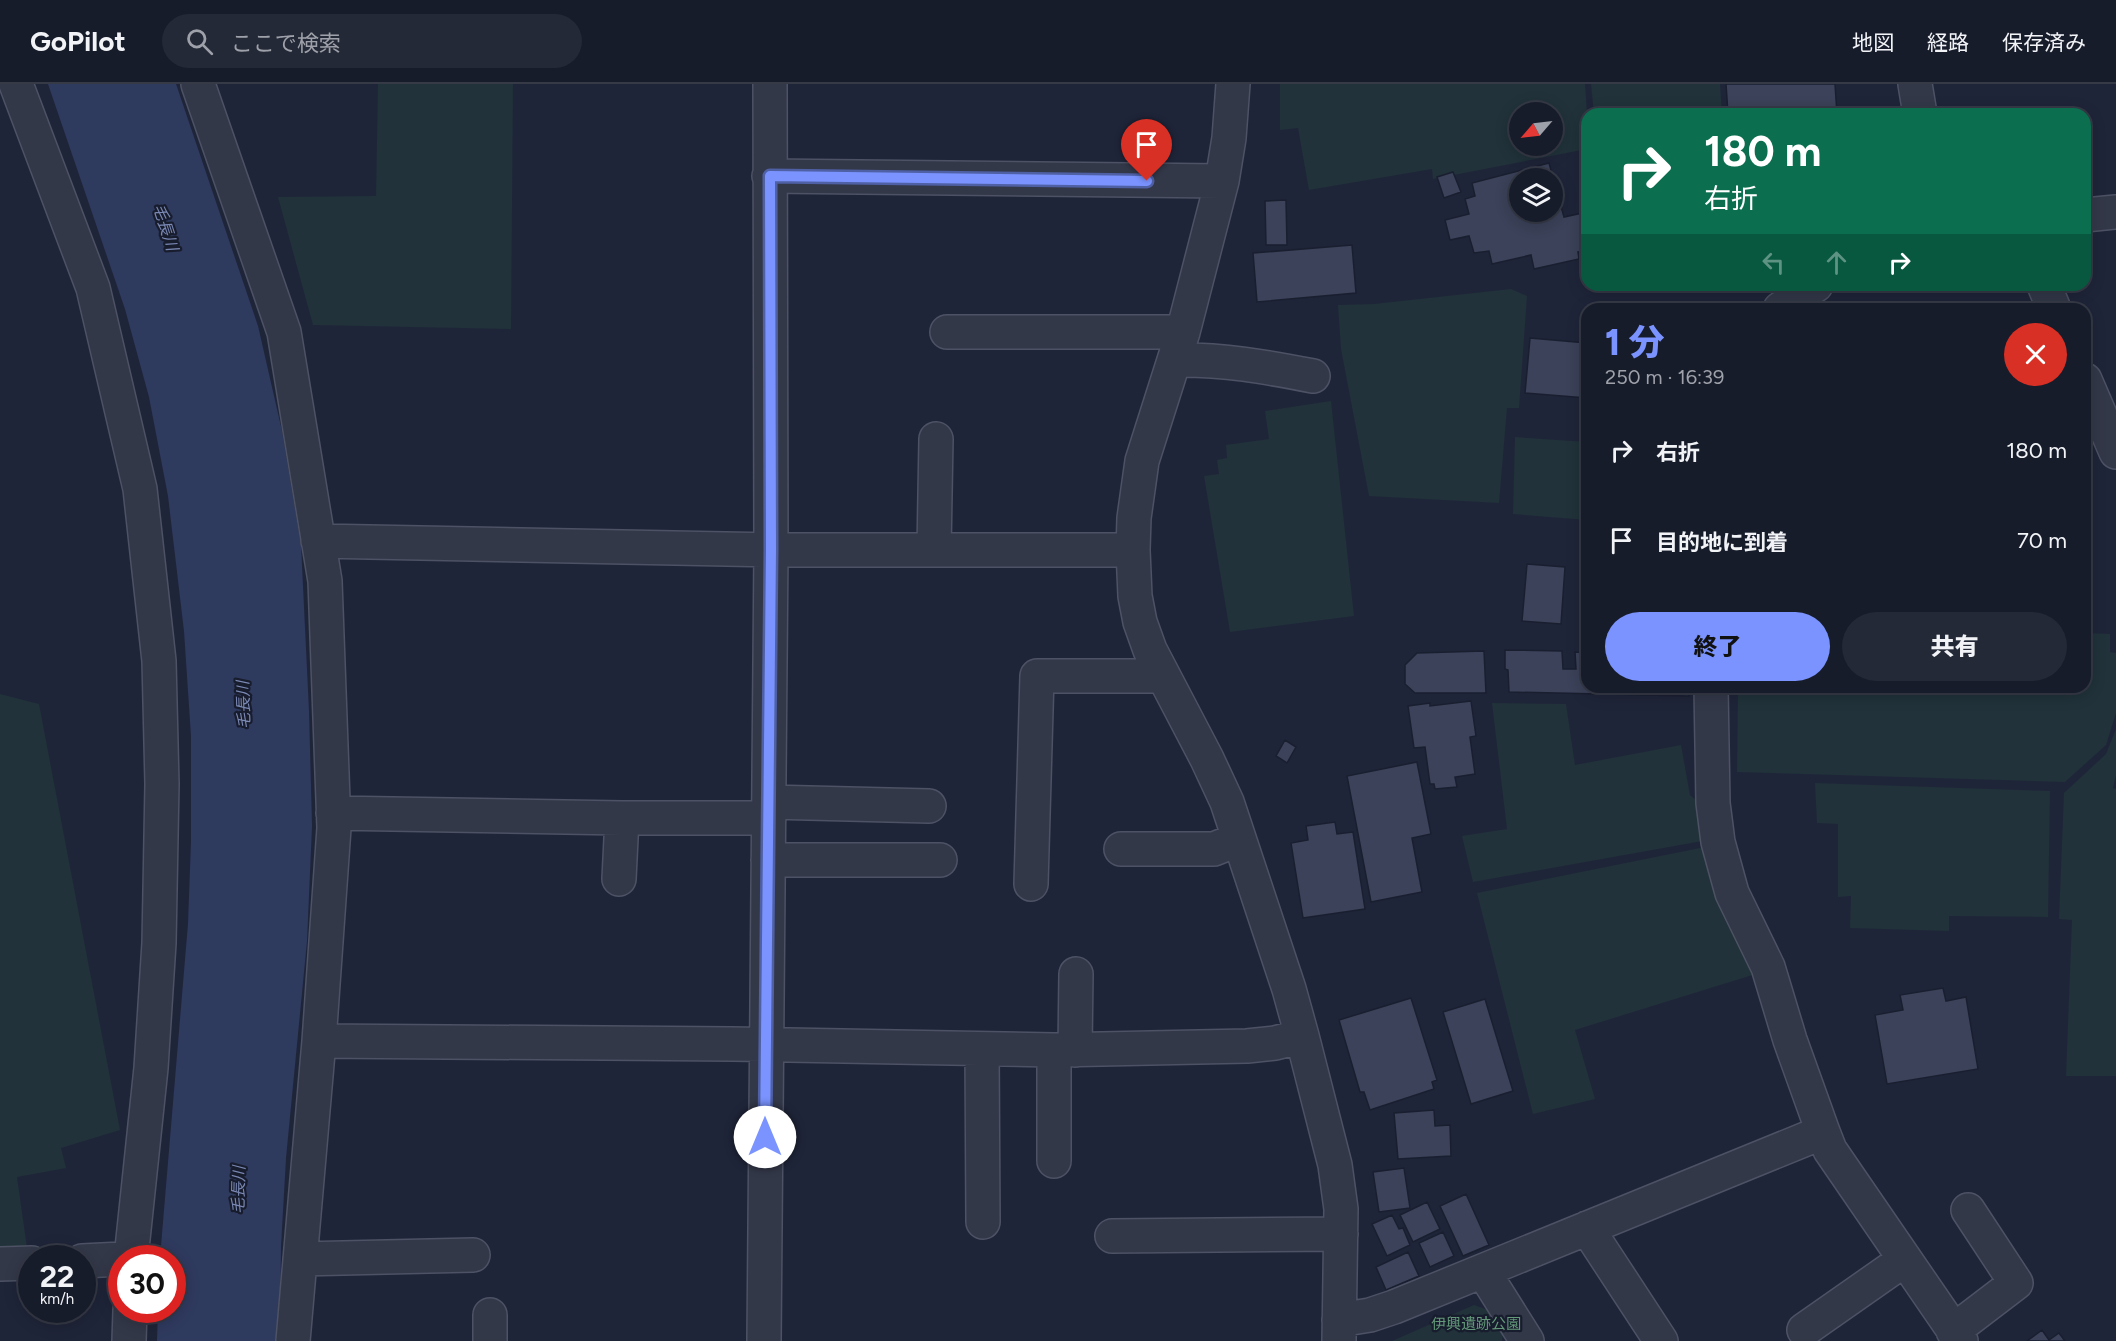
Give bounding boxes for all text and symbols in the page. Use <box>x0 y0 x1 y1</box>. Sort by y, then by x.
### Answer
search box <box>162 14 582 68</box>
text: GoPilot <box>30 24 126 58</box>
icon: search <box>183 25 216 58</box>
text: ここで検索 <box>231 30 341 57</box>
text: 地図 <box>1852 30 1894 55</box>
text: 経路 <box>1927 30 1969 55</box>
text: 保存済み <box>2002 30 2086 55</box>
north arrow <box>1509 102 1563 156</box>
map controls <box>1509 102 1563 222</box>
pin <box>1121 119 1172 181</box>
text: 180 m <box>1704 126 1821 177</box>
icon: arrive <box>1130 128 1163 161</box>
icon: right <box>1605 132 1683 210</box>
button: layers <box>1509 168 1563 222</box>
text: 右折 <box>1704 182 1758 215</box>
water label: 毛長川 <box>149 201 183 255</box>
icon: left <box>1757 246 1790 279</box>
icon: ahead <box>1820 246 1853 279</box>
icon: right <box>1883 246 1916 279</box>
text: 1 分 <box>1605 321 1665 364</box>
button: close <box>2004 323 2067 386</box>
text: 250 m · 16:39 <box>1605 365 1724 389</box>
icon: right <box>1605 434 1638 467</box>
text: 180 m <box>2006 437 2067 464</box>
text: 右折 <box>1656 439 1700 466</box>
icon: arrive <box>1605 524 1638 557</box>
text: 70 m <box>2017 527 2067 554</box>
text: 目的地に到着 <box>1656 529 1788 556</box>
button: 終了 <box>1605 612 1830 681</box>
button: 共有 <box>1842 612 2067 681</box>
water label: 毛長川 <box>233 679 254 729</box>
position arrow <box>733 1105 797 1169</box>
water label: 毛長川 <box>229 1164 248 1214</box>
speed limit sign: 30 <box>108 1245 186 1323</box>
text: 22 <box>40 1258 74 1295</box>
text: km/h <box>40 1290 74 1308</box>
park label: 伊興遺跡公園 <box>1431 1315 1521 1333</box>

